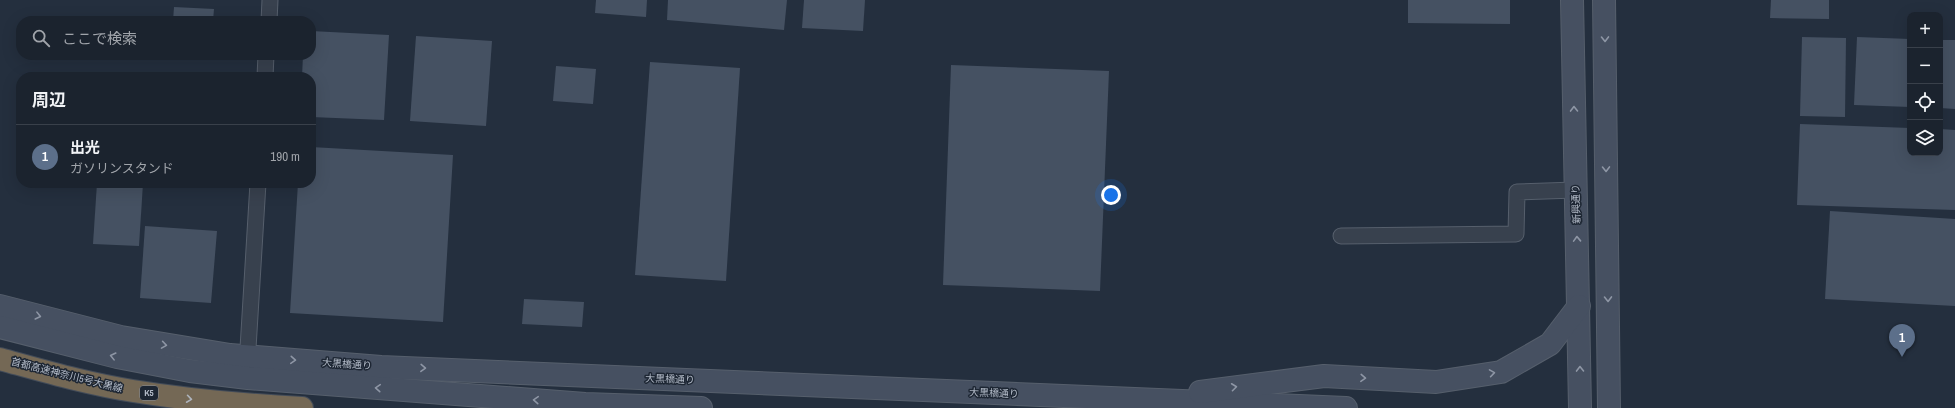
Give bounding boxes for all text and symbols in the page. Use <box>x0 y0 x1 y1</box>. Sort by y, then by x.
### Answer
map controls <box>1907 12 1943 156</box>
button: + <box>1907 12 1943 48</box>
search box <box>16 16 316 60</box>
icon: search <box>30 27 52 49</box>
text: ここで検索 <box>62 28 137 49</box>
one-way arrow <box>1600 36 1609 42</box>
button: − <box>1907 48 1943 84</box>
button: locate <box>1907 84 1943 120</box>
text: 周辺 <box>32 88 66 111</box>
one-way arrow <box>1570 106 1578 112</box>
button: layers <box>1907 120 1943 156</box>
text: 出光 <box>70 137 100 158</box>
text: 1 <box>42 148 48 165</box>
text: 190 m <box>270 148 300 165</box>
text: ガソリンスタンド <box>70 160 174 177</box>
one-way arrow <box>1602 166 1610 172</box>
street label: 新興通り <box>1569 184 1583 224</box>
your location <box>1101 185 1121 205</box>
one-way arrow <box>1573 236 1581 242</box>
one-way arrow <box>1604 296 1612 302</box>
one-way arrow <box>34 311 41 320</box>
pin: 1 <box>1889 324 1915 357</box>
one-way arrow <box>161 340 168 348</box>
one-way arrow <box>109 352 116 360</box>
street label: 首都高速神奈川5号大黒線 <box>10 355 124 395</box>
one-way arrow <box>290 356 296 365</box>
street label: 大黒橋通り <box>322 356 372 372</box>
one-way arrow <box>420 364 426 373</box>
one-way arrow <box>1576 366 1584 372</box>
one-way arrow <box>1489 369 1495 378</box>
street label: 大黒橋通り <box>645 372 695 386</box>
one-way arrow <box>1360 374 1366 382</box>
one-way arrow <box>1231 383 1237 392</box>
one-way arrow <box>375 384 381 393</box>
road number: K5 <box>140 386 158 400</box>
street label: 大黒橋通り <box>969 386 1019 400</box>
one-way arrow <box>186 394 192 403</box>
one-way arrow <box>533 396 539 405</box>

